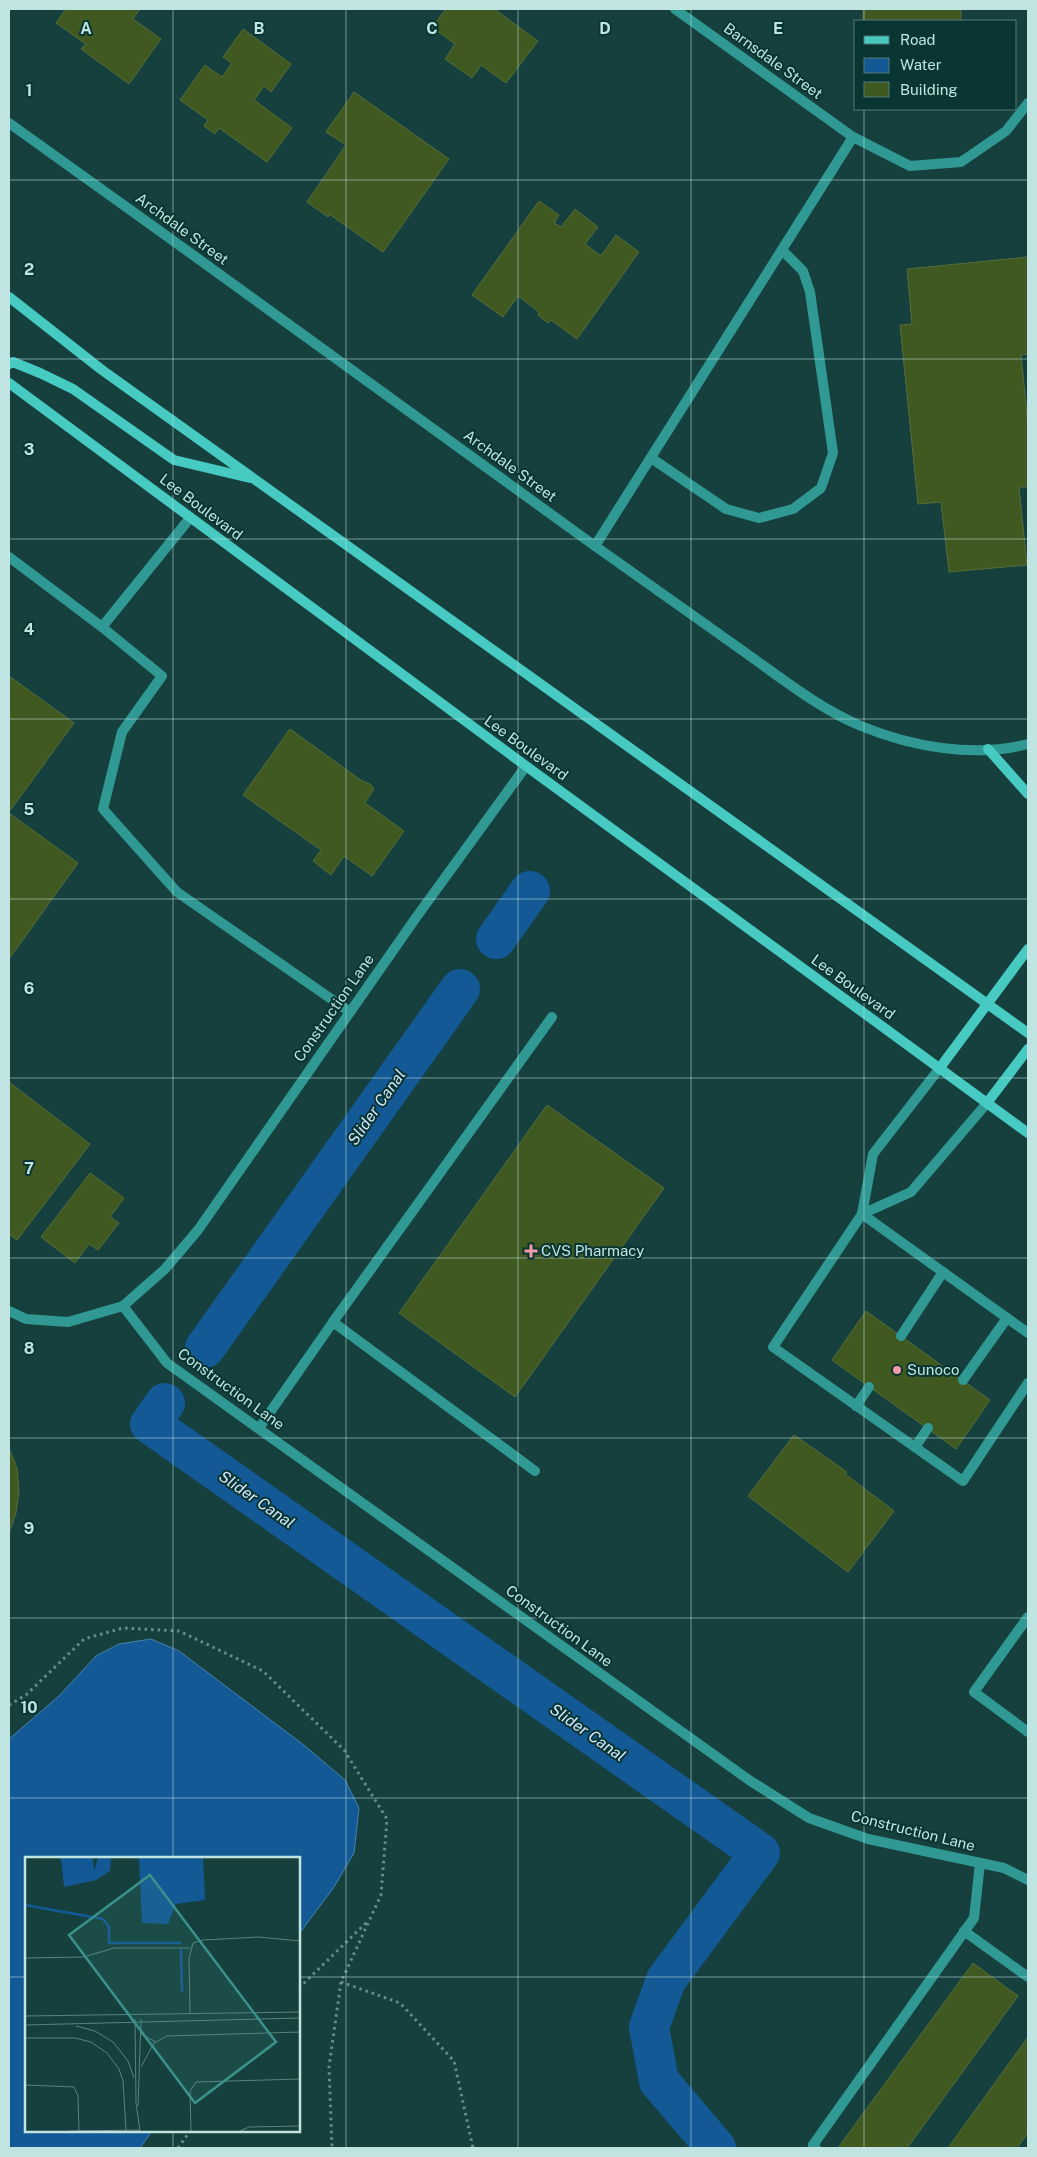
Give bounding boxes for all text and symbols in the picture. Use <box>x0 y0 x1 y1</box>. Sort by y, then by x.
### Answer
text: A <box>80 19 92 38</box>
text: B <box>254 19 265 38</box>
text: C <box>426 19 438 38</box>
text: D <box>599 19 611 38</box>
street label: Barnsdale Street <box>721 19 826 102</box>
text: E <box>773 19 783 38</box>
legend <box>854 20 1017 110</box>
text: Road <box>900 31 936 48</box>
text: Water <box>900 56 942 73</box>
text: 1 <box>26 81 32 100</box>
text: Building <box>900 81 958 98</box>
street label: Archdale Street <box>133 189 232 268</box>
text: 2 <box>24 260 34 279</box>
street label: Archdale Street <box>461 426 560 505</box>
text: 3 <box>24 440 34 459</box>
street label: Lee Boulevard <box>157 470 246 543</box>
text: 4 <box>24 620 35 639</box>
street label: Lee Boulevard <box>481 712 571 784</box>
text: 5 <box>24 800 35 819</box>
street label: Construction Lane <box>290 951 377 1065</box>
street label: Lee Boulevard <box>808 951 898 1023</box>
text: 6 <box>24 979 34 998</box>
water label: Slider Canal <box>343 1066 409 1149</box>
text: 7 <box>24 1159 34 1178</box>
place label: CVS Pharmacy <box>541 1242 644 1259</box>
marker: CVS Pharmacy <box>525 1245 537 1257</box>
text: 8 <box>24 1339 35 1358</box>
street label: Construction Lane <box>175 1344 288 1433</box>
place label: Sunoco <box>907 1361 960 1378</box>
marker: Sunoco <box>891 1364 903 1376</box>
water label: Slider Canal <box>215 1466 298 1532</box>
text: 9 <box>24 1519 34 1538</box>
street label: Construction Lane <box>503 1581 616 1670</box>
text: 10 <box>20 1698 38 1717</box>
water label: Slider Canal <box>546 1699 629 1765</box>
street label: Construction Lane <box>849 1807 977 1854</box>
inset map <box>25 1857 300 2132</box>

